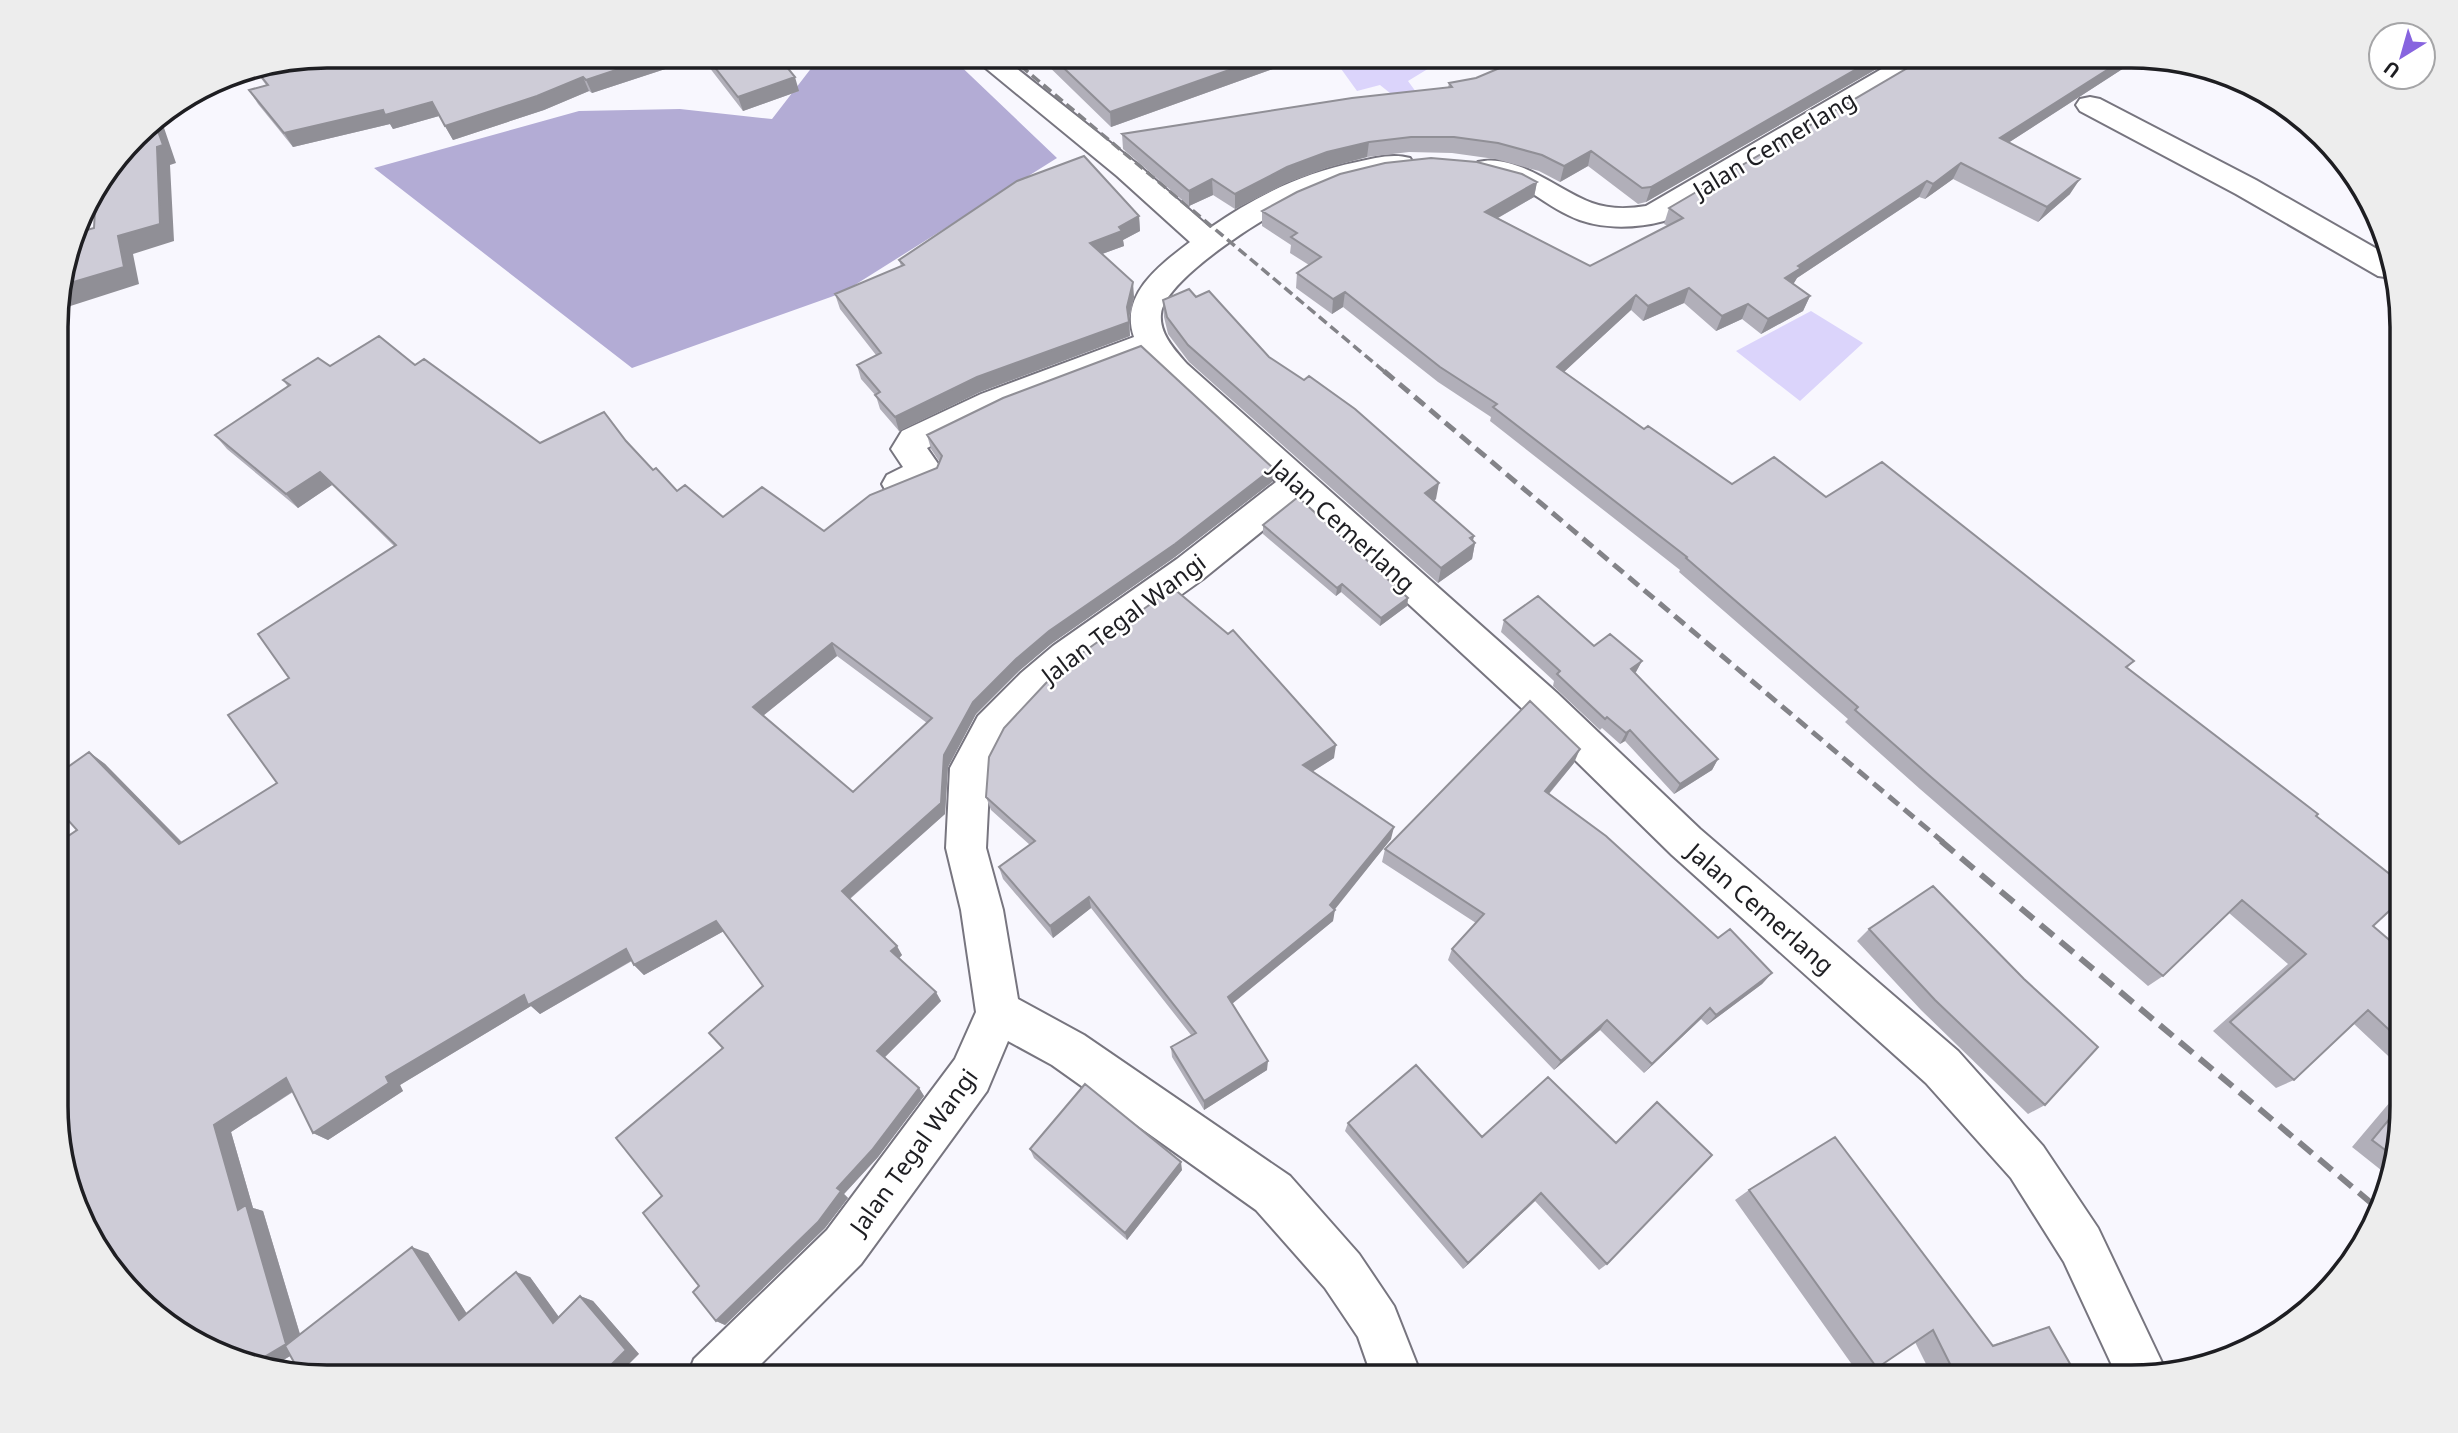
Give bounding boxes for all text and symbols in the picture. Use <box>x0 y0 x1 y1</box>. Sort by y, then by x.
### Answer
north arrow <box>2367 21 2437 91</box>
text: U <box>2378 55 2405 84</box>
street label: Jalan Cemerlang <box>1685 82 1862 207</box>
street label: Jalan Cemerlang <box>1262 450 1423 599</box>
street label: Jalan Tegal Wangi <box>1033 545 1212 692</box>
street label: Jalan Cemerlang <box>1679 834 1841 981</box>
street label: Jalan Tegal Wangi <box>840 1061 984 1242</box>

